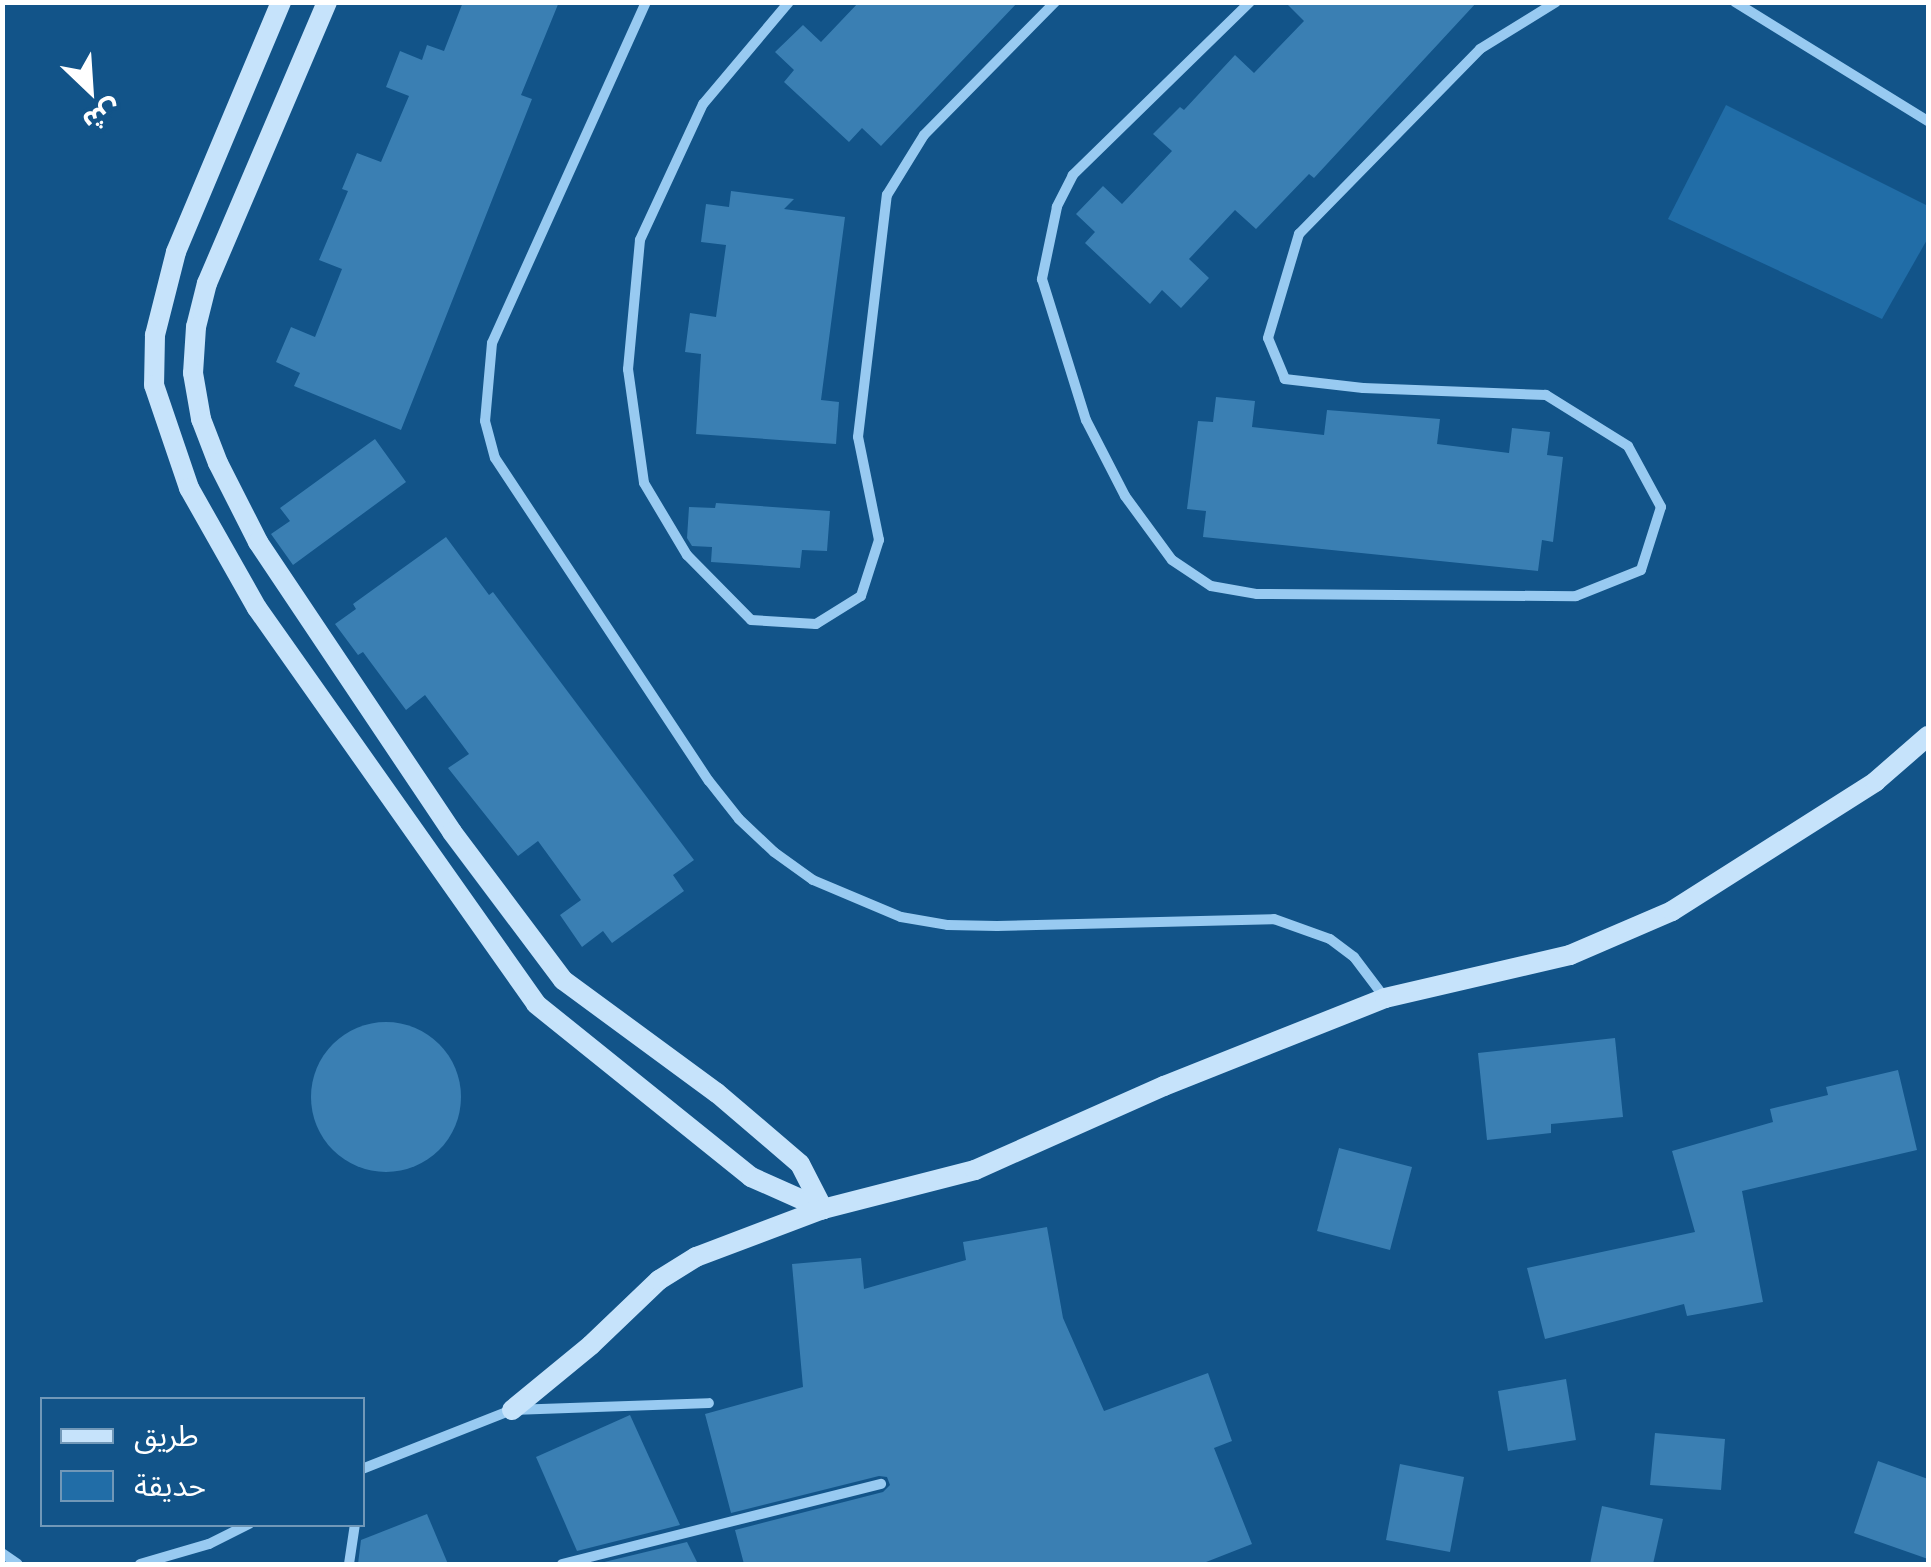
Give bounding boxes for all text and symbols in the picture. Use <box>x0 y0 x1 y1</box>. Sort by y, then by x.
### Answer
north arrow <box>40 40 140 140</box>
text: ش <box>78 94 127 141</box>
legend <box>40 1397 365 1527</box>
text: طريق <box>134 1415 199 1452</box>
text: حديقة <box>134 1465 206 1502</box>

